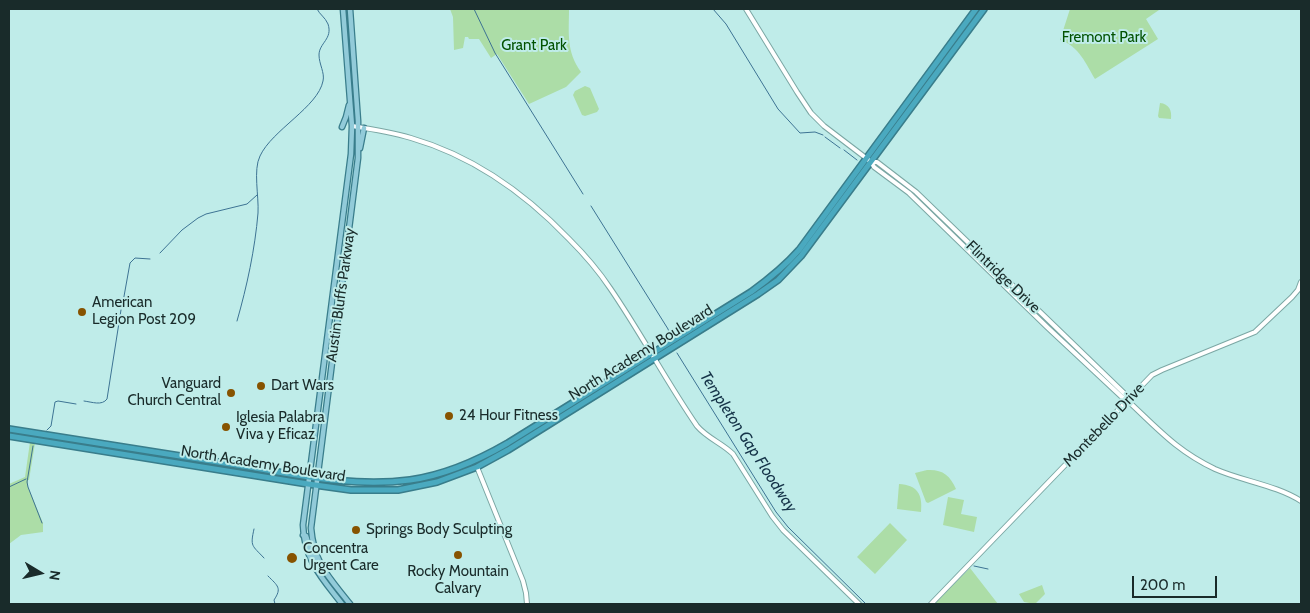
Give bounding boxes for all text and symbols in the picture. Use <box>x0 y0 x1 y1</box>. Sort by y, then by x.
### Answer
park label: Fremont Park <box>1062 29 1146 47</box>
park label: Grant Park <box>501 37 567 55</box>
street label: Austin Bluffs Parkway <box>323 227 359 363</box>
street label: Flintridge Drive <box>962 237 1044 317</box>
place label: American Legion Post 209 <box>92 294 196 329</box>
street label: North Academy Boulevard <box>566 301 716 405</box>
marker: American Legion Post 209 <box>76 306 88 318</box>
water label: Templeton Gap Floodway <box>695 368 801 516</box>
place label: Vanguard Church Central <box>128 375 221 410</box>
place label: Dart Wars <box>271 377 334 395</box>
street label: Montebello Drive <box>1060 379 1148 471</box>
marker: Dart Wars <box>255 380 267 392</box>
marker: Vanguard Church Central <box>225 387 237 399</box>
place label: 24 Hour Fitness <box>459 407 558 425</box>
place label: Iglesia Palabra Viva y Eficaz <box>236 409 325 444</box>
marker: 24 Hour Fitness <box>443 410 455 422</box>
marker: Iglesia Palabra Viva y Eficaz <box>220 421 232 433</box>
street label: North Academy Boulevard <box>179 442 347 486</box>
place label: Springs Body Sculpting <box>366 521 512 539</box>
marker: Springs Body Sculpting <box>350 524 362 536</box>
place label: Concentra Urgent Care <box>303 540 379 575</box>
north arrow <box>15 548 65 598</box>
marker: Rocky Mountain Calvary <box>452 549 464 561</box>
marker: Concentra Urgent Care <box>285 551 299 565</box>
place label: Rocky Mountain Calvary <box>407 563 509 598</box>
scale bar <box>1135 566 1220 598</box>
text: N <box>45 569 64 582</box>
text: 200 m <box>1140 576 1185 594</box>

